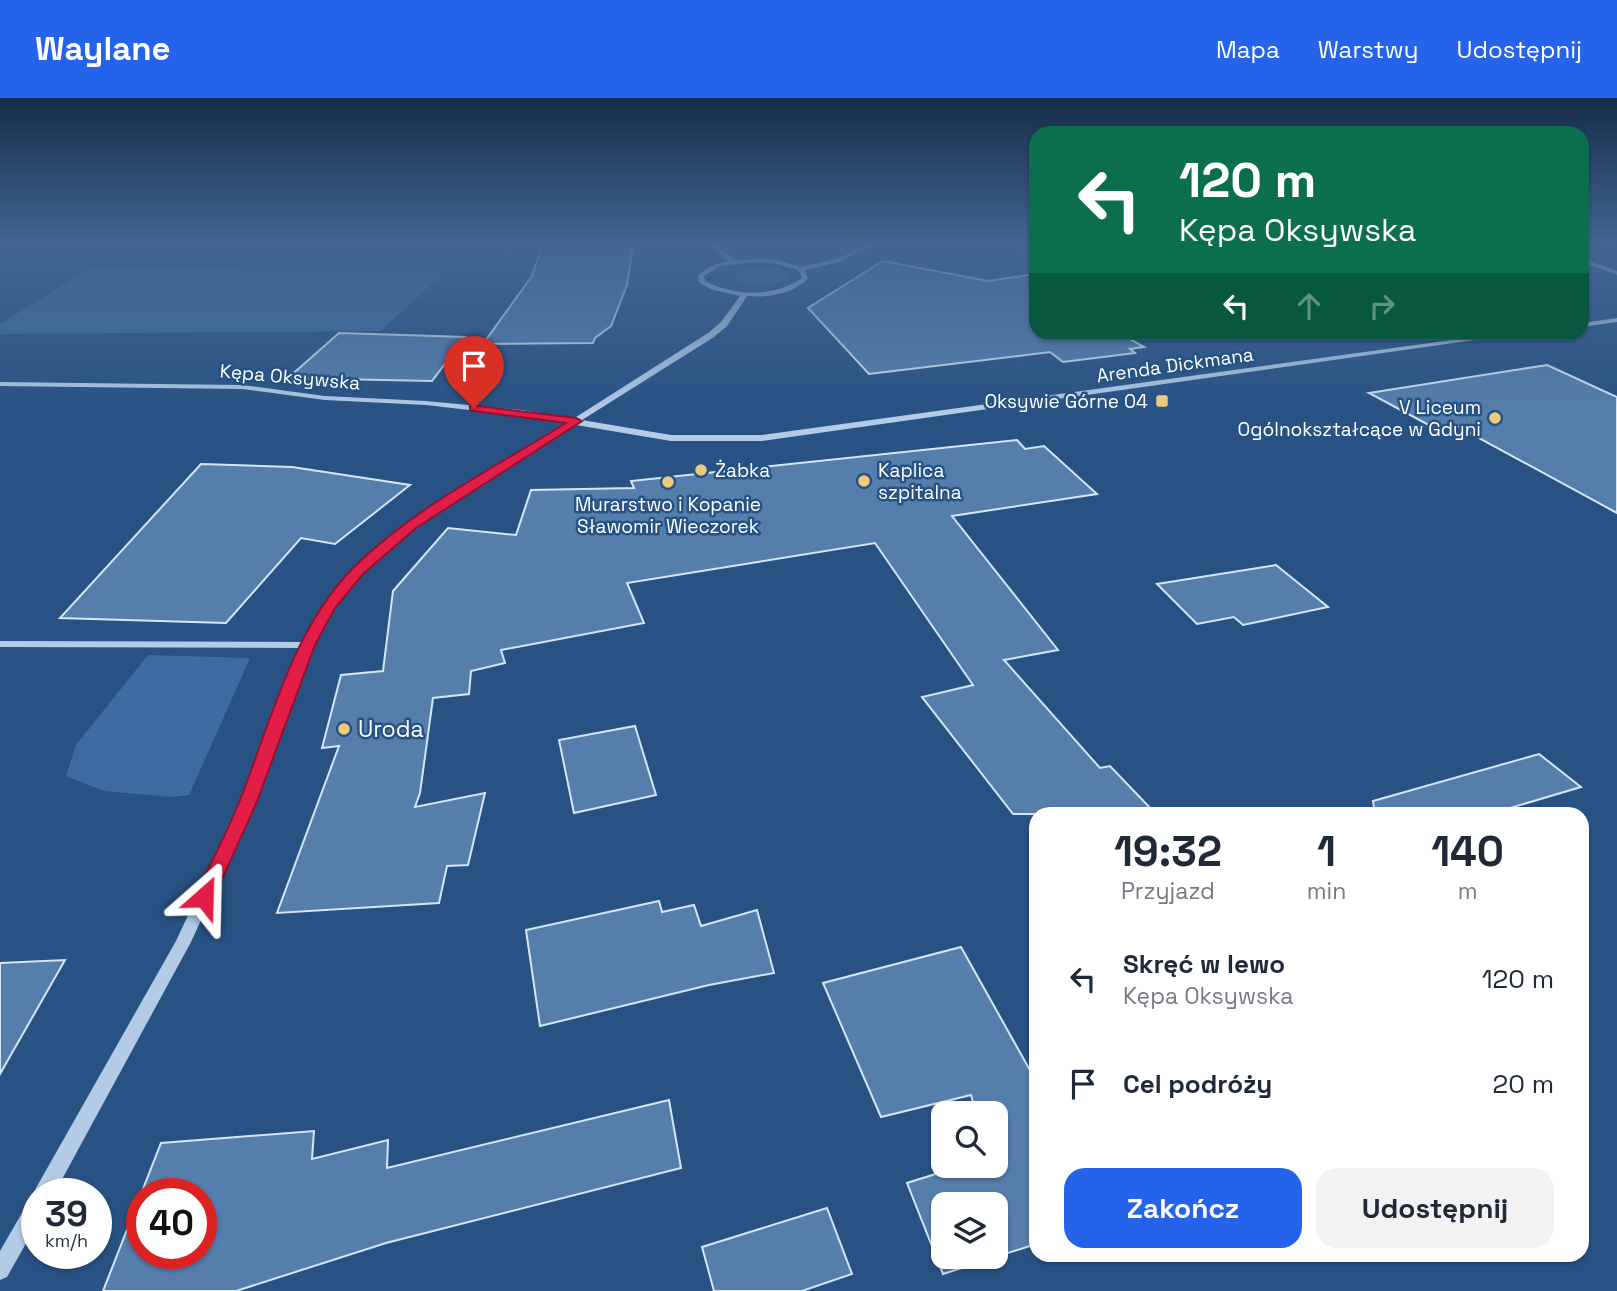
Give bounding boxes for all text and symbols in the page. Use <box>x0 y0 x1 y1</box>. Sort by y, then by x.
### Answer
text: Waylane <box>35 28 171 70</box>
text: Mapa <box>1216 34 1280 65</box>
text: Warstwy <box>1318 34 1419 65</box>
text: Udostępnij <box>1457 34 1582 65</box>
text: 120 m <box>1179 149 1316 211</box>
icon: left <box>1064 154 1155 245</box>
text: Kępa Oksywska <box>1179 210 1416 250</box>
icon: left <box>1217 287 1255 325</box>
icon: ahead <box>1290 287 1328 325</box>
icon: right <box>1363 287 1401 325</box>
pin <box>444 336 504 408</box>
street label: Arenda Dickmana <box>1095 342 1255 388</box>
icon: arrive <box>455 347 493 385</box>
street label: Kępa Oksywska <box>219 358 361 396</box>
place label: Oksywie Górne 04 <box>984 389 1148 414</box>
marker: Oksywie Górne 04 <box>1154 393 1170 409</box>
place label: V Liceum Ogólnokształcące w Gdyni <box>1238 395 1481 442</box>
marker: V Liceum Ogólnokształcące w Gdyni <box>1487 410 1503 426</box>
place label: Żabka <box>715 458 770 483</box>
place label: Kaplica szpitalna <box>878 458 962 505</box>
marker: Żabka <box>693 462 709 478</box>
marker: Kaplica szpitalna <box>856 473 872 489</box>
marker: Murarstwo i Kopanie Sławomir Wieczorek <box>660 474 676 490</box>
place label: Murarstwo i Kopanie Sławomir Wieczorek <box>575 492 761 539</box>
place label: Uroda <box>358 714 424 744</box>
marker: Uroda <box>336 721 352 737</box>
text: 19:32 <box>1114 825 1222 878</box>
text: 1 <box>1317 825 1336 878</box>
text: 140 <box>1431 825 1504 878</box>
position arrow <box>167 860 241 934</box>
text: Przyjazd <box>1121 876 1215 906</box>
text: min <box>1307 876 1346 906</box>
text: m <box>1458 876 1477 906</box>
text: Skręć w lewo <box>1123 947 1285 981</box>
icon: left <box>1064 960 1102 998</box>
text: 120 m <box>1482 962 1554 996</box>
text: Kępa Oksywska <box>1123 981 1294 1011</box>
icon: arrive <box>1064 1065 1102 1103</box>
text: Cel podróży <box>1123 1067 1272 1101</box>
text: 20 m <box>1493 1067 1554 1101</box>
map controls <box>931 1101 1008 1269</box>
button: search <box>931 1101 1008 1178</box>
button: Zakończ <box>1064 1168 1302 1248</box>
button: Udostępnij <box>1316 1168 1554 1248</box>
speed limit sign: 40 <box>126 1178 217 1269</box>
text: 39 <box>45 1192 88 1236</box>
button: layers <box>931 1192 1008 1269</box>
text: km/h <box>45 1229 88 1252</box>

